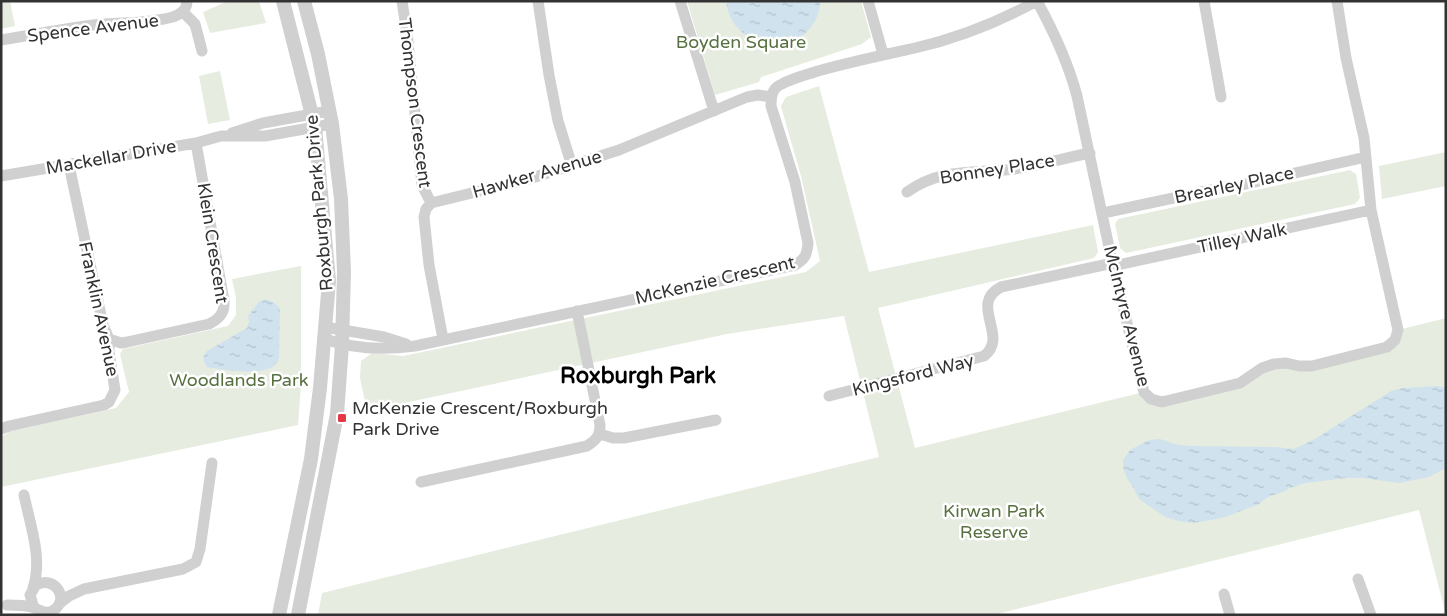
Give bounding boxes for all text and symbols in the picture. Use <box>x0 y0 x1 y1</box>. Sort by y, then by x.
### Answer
street label: Spence Avenue <box>26 9 160 47</box>
street label: Thompson Crescent <box>394 17 436 189</box>
park label: Boyden Square <box>676 31 806 53</box>
street label: Roxburgh Park Drive <box>300 114 338 292</box>
street label: Mackellar Drive <box>44 135 178 179</box>
street label: Hawker Avenue <box>470 145 604 203</box>
street label: Bonney Place <box>938 149 1056 189</box>
street label: Brearley Place <box>1172 162 1296 208</box>
street label: Klein Crescent <box>193 181 233 305</box>
street label: Tilley Walk <box>1195 218 1289 258</box>
street label: Franklin Avenue <box>74 240 124 378</box>
street label: McIntyre Avenue <box>1099 243 1155 389</box>
street label: McKenzie Crescent <box>633 251 797 309</box>
street label: Kingsford Way <box>850 349 976 401</box>
district label: Roxburgh Park <box>560 363 716 389</box>
park label: Woodlands Park <box>169 369 309 391</box>
place label: McKenzie Crescent/Roxburgh Park Drive <box>352 397 608 440</box>
marker: McKenzie Crescent/Roxburgh Park Drive <box>336 412 348 424</box>
park label: Kirwan Park Reserve <box>943 500 1045 543</box>

